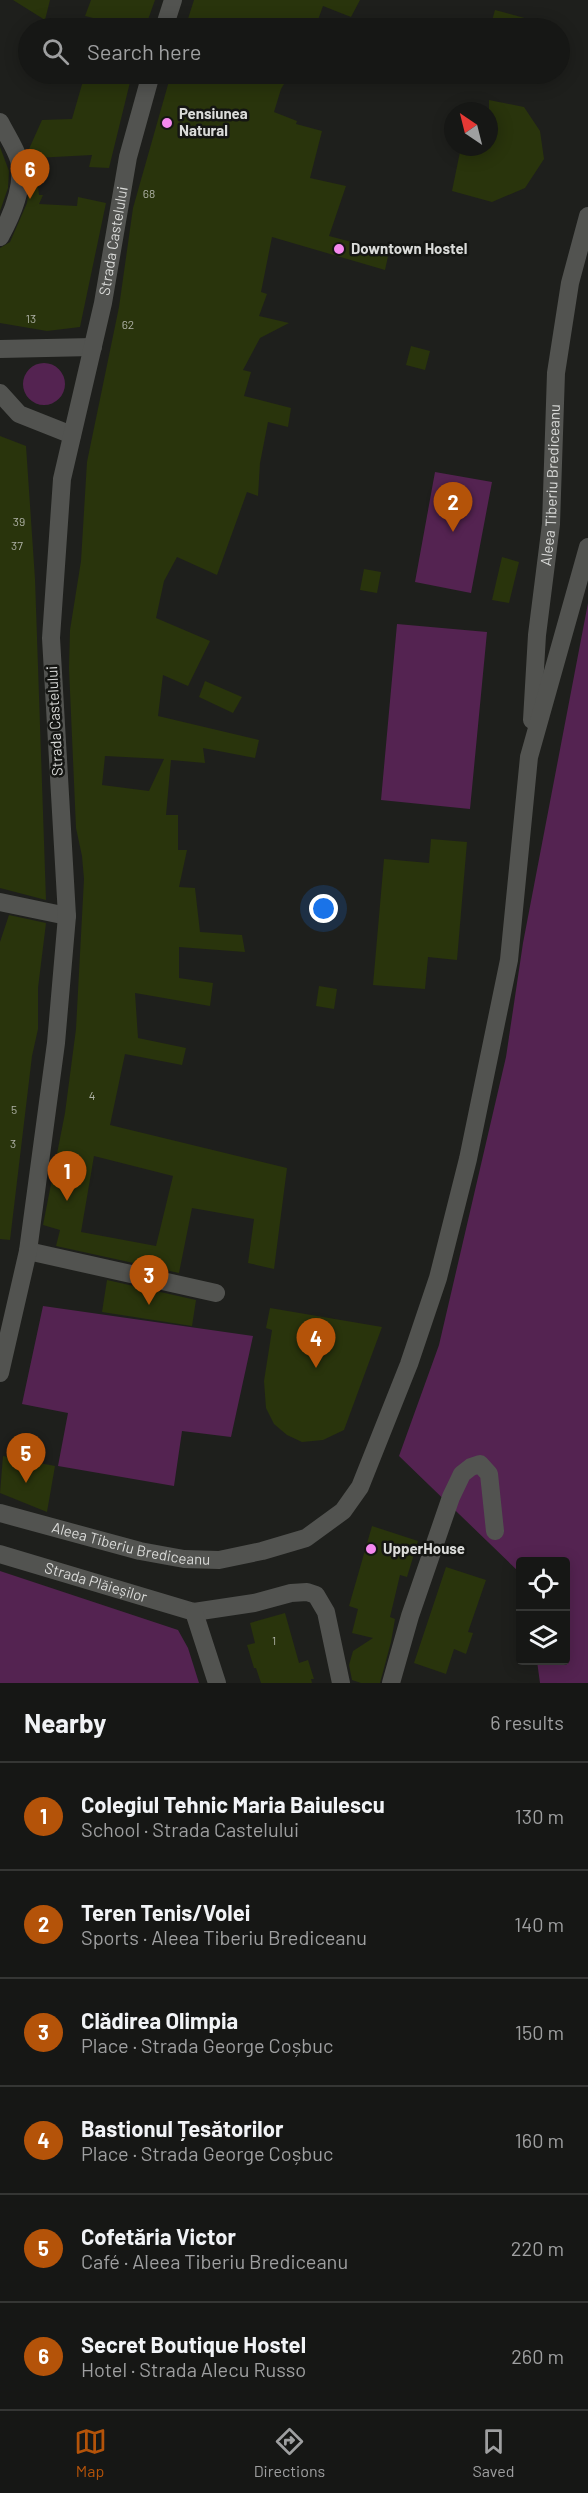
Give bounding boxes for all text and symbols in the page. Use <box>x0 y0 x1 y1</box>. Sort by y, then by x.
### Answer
search box <box>18 18 570 84</box>
icon: search <box>39 35 72 68</box>
text: Search here <box>87 38 201 64</box>
north arrow <box>444 102 498 156</box>
place label: Pensiunea Natural <box>179 104 248 139</box>
marker: Pensiunea Natural <box>160 116 174 130</box>
pin: 6 <box>10 150 50 199</box>
street label: Strada Castelului <box>94 185 131 297</box>
house number: 68 <box>143 186 155 200</box>
place label: Downtown Hostel <box>351 239 467 257</box>
marker: Downtown Hostel <box>332 242 346 256</box>
house number: 13 <box>26 311 36 325</box>
house number: 62 <box>122 317 134 331</box>
street label: Aleea Tiberiu Brediceanu <box>536 404 563 567</box>
pin: 2 <box>434 482 472 532</box>
house number: 39 <box>13 514 25 528</box>
house number: 37 <box>11 538 23 552</box>
street label: Strada Castelului <box>42 666 66 776</box>
your location <box>309 894 338 923</box>
house number: 4 <box>89 1088 95 1102</box>
house number: 5 <box>11 1102 17 1116</box>
house number: 3 <box>10 1136 16 1150</box>
pin: 1 <box>48 1152 86 1201</box>
pin: 3 <box>130 1256 168 1305</box>
pin: 4 <box>296 1318 336 1368</box>
pin: 5 <box>6 1434 46 1483</box>
street label: Aleea Tiberiu Brediceanu <box>50 1517 211 1568</box>
place label: UpperHouse <box>383 1539 465 1557</box>
marker: UpperHouse <box>364 1542 378 1556</box>
map controls <box>516 1557 570 1665</box>
button: locate <box>516 1557 570 1611</box>
street label: Strada Plăieșilor <box>43 1558 150 1606</box>
button: layers <box>516 1611 570 1665</box>
house number: 1 <box>272 1633 276 1647</box>
text: Nearby <box>24 1707 106 1738</box>
text: 6 results <box>490 1710 564 1734</box>
text: Colegiul Tehnic Maria Baiulescu <box>81 1791 385 1817</box>
text: 1 <box>40 1804 47 1828</box>
text: 130 m <box>515 1804 564 1828</box>
text: School · Strada Castelului <box>81 1817 299 1841</box>
text: Teren Tenis/Volei <box>81 1899 250 1925</box>
text: 2 <box>38 1912 49 1936</box>
text: 140 m <box>514 1912 564 1936</box>
text: Sports · Aleea Tiberiu Brediceanu <box>81 1925 367 1949</box>
text: Clădirea Olimpia <box>81 2007 238 2033</box>
text: 3 <box>38 2020 49 2044</box>
text: 150 m <box>515 2020 564 2044</box>
text: Place · Strada George Coșbuc <box>81 2033 333 2057</box>
text: Bastionul Țesătorilor <box>81 2115 283 2141</box>
text: 4 <box>37 2128 50 2152</box>
text: 160 m <box>515 2128 564 2152</box>
text: Place · Strada George Coșbuc <box>81 2141 333 2165</box>
text: Cofetăria Victor <box>81 2223 236 2249</box>
text: 5 <box>38 2236 49 2260</box>
text: 220 m <box>511 2236 564 2260</box>
text: Café · Aleea Tiberiu Brediceanu <box>81 2249 348 2273</box>
text: Secret Boutique Hostel <box>81 2331 306 2357</box>
text: 6 <box>38 2344 49 2368</box>
text: 260 m <box>511 2344 564 2368</box>
text: Hotel · Strada Alecu Russo <box>81 2357 306 2381</box>
tab: Map <box>74 2425 107 2480</box>
tab: Directions <box>254 2425 325 2480</box>
tab: Saved <box>472 2425 514 2480</box>

